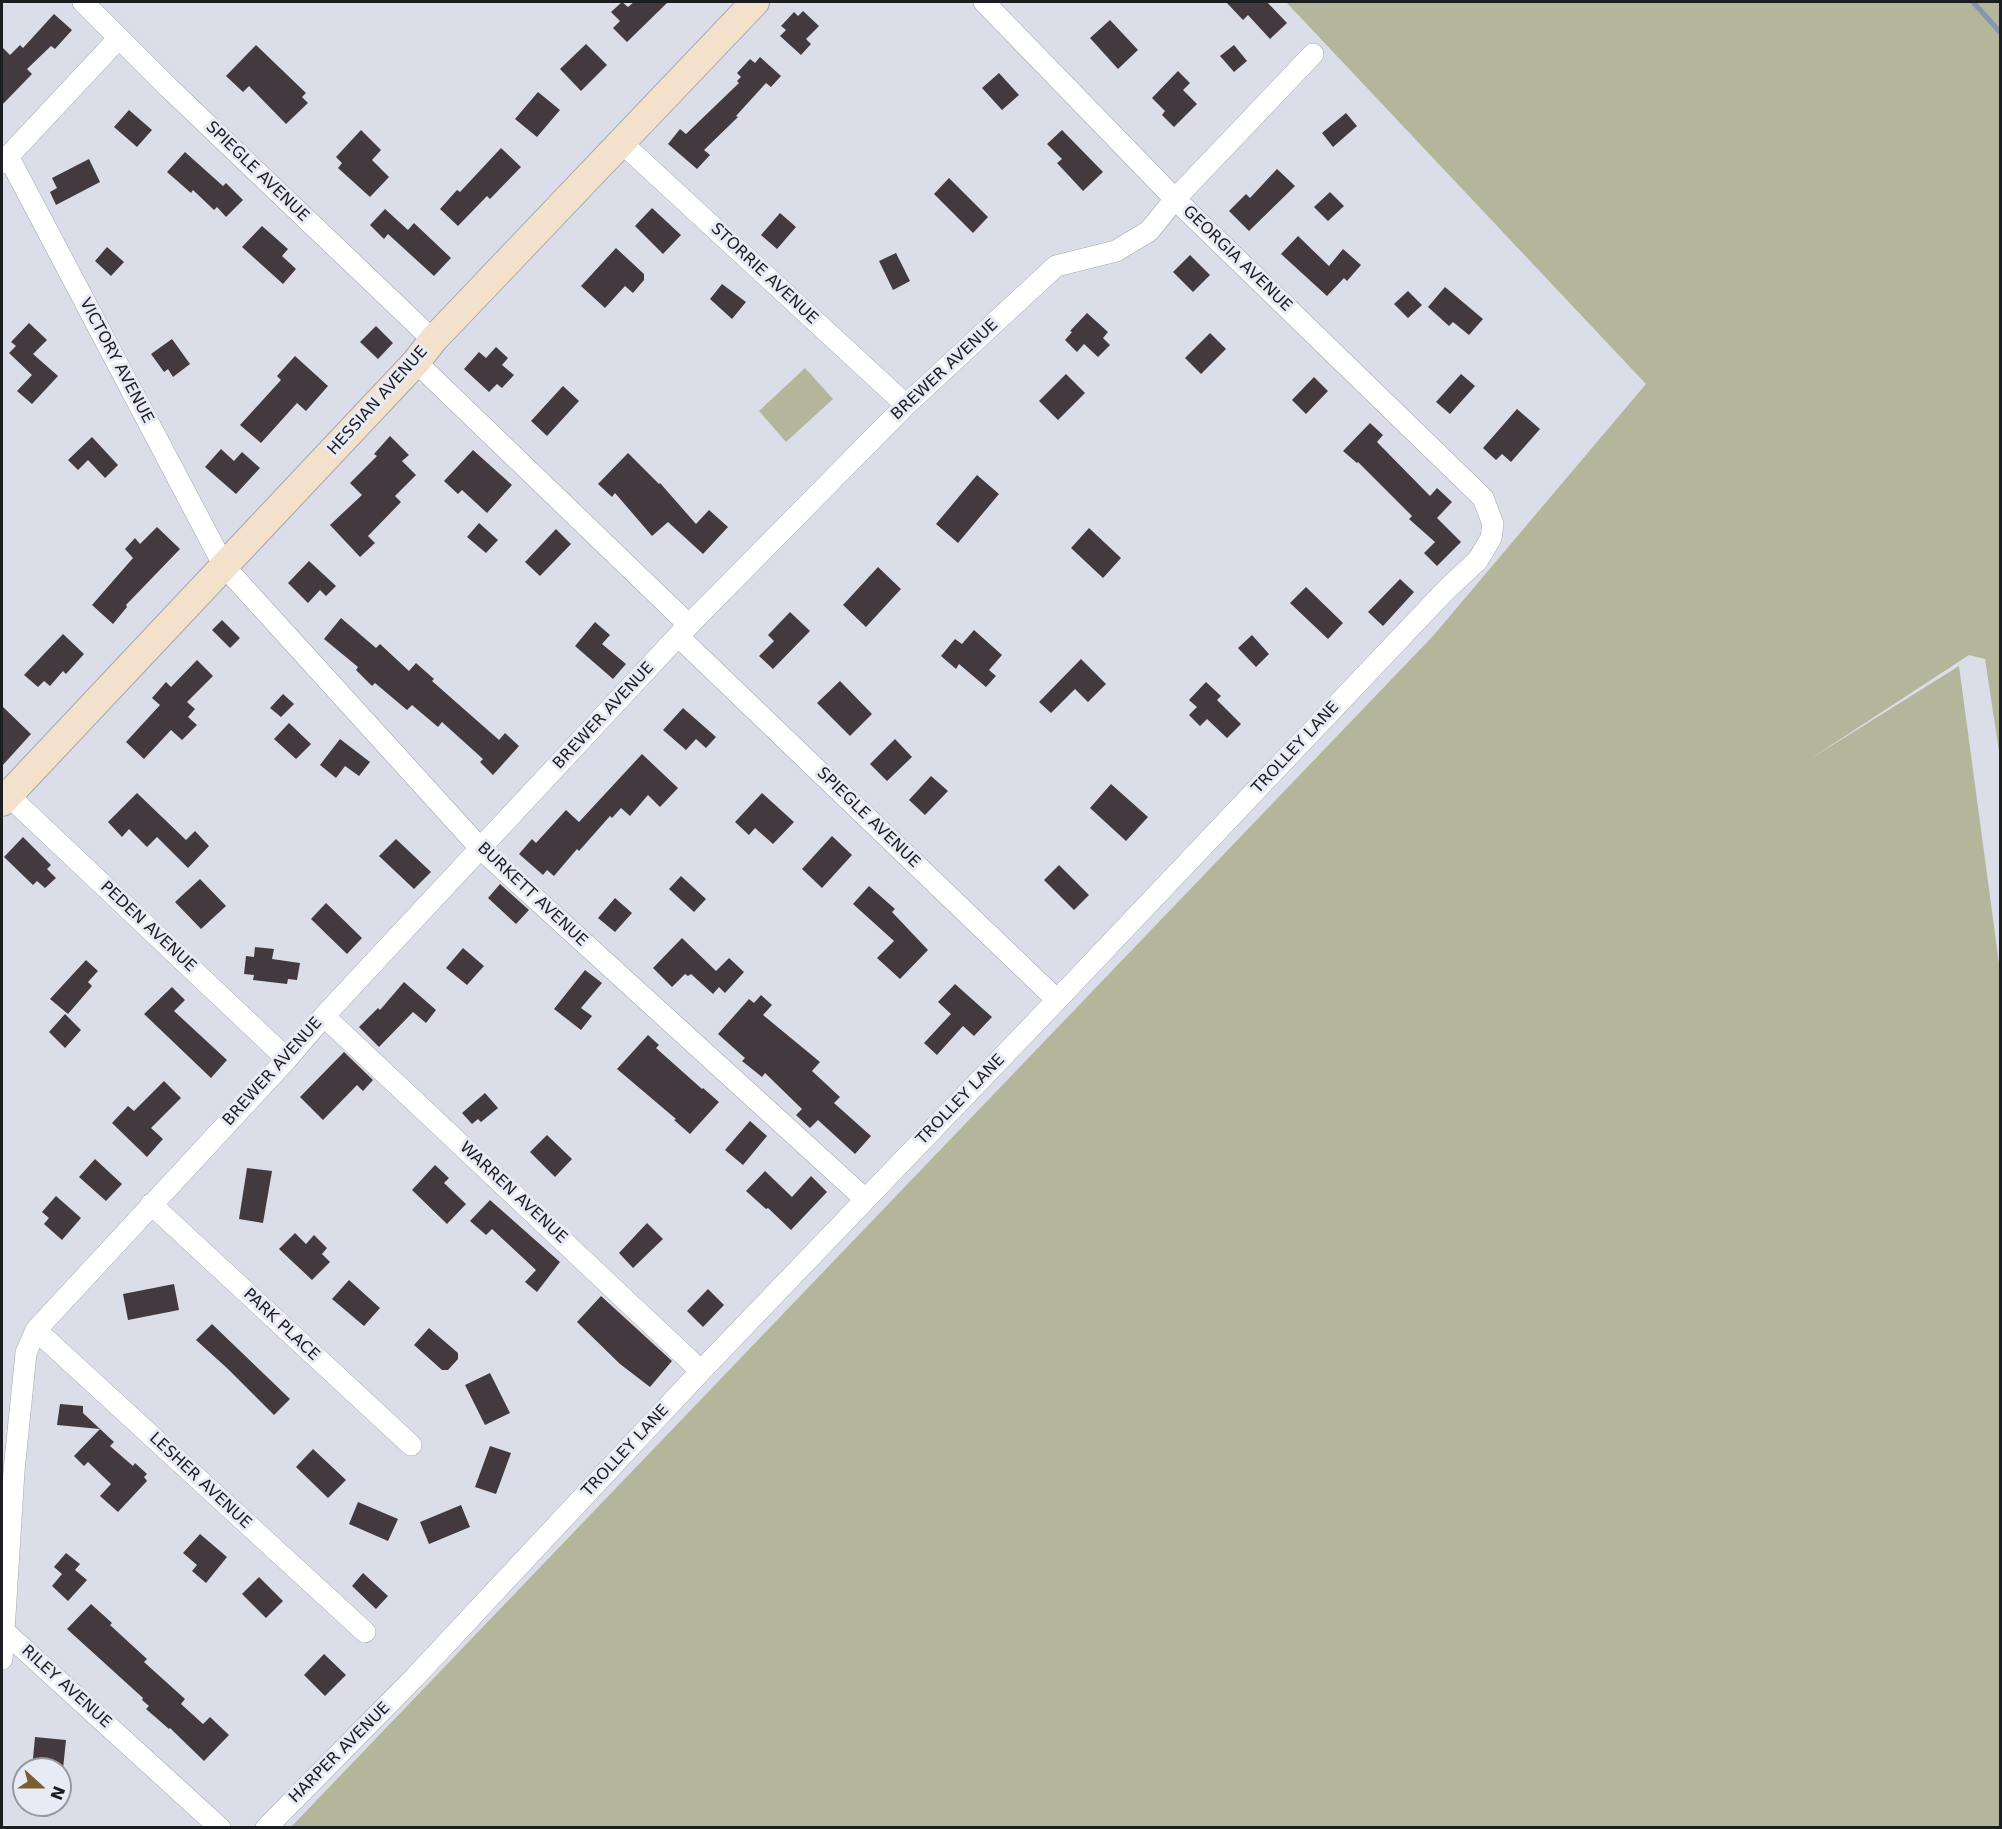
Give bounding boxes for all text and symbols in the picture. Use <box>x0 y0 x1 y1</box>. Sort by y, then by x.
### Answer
street label: SPIEGLE AVENUE <box>201 118 313 226</box>
street label: GEORGIA AVENUE <box>1178 202 1296 316</box>
street label: STORRIE AVENUE <box>706 219 822 329</box>
street label: VICTORY AVENUE <box>75 295 157 427</box>
street label: BREWER AVENUE <box>888 316 1002 424</box>
street label: HESSIAN AVENUE <box>324 343 432 459</box>
street label: BREWER AVENUE <box>550 659 658 773</box>
street label: TROLLEY LANE <box>1249 698 1343 798</box>
street label: SPIEGLE AVENUE <box>812 764 924 872</box>
street label: BURKETT AVENUE <box>473 839 591 951</box>
street label: PEDEN AVENUE <box>96 878 200 976</box>
street label: BREWER AVENUE <box>219 1014 327 1130</box>
street label: TROLLEY LANE <box>913 1051 1009 1149</box>
street label: WARREN AVENUE <box>455 1138 571 1248</box>
street label: PARK PLACE <box>239 1285 323 1365</box>
street label: TROLLEY LANE <box>579 1401 673 1501</box>
street label: LESHER AVENUE <box>145 1429 255 1533</box>
street label: RILEY AVENUE <box>17 1642 115 1732</box>
street label: HARPER AVENUE <box>286 1699 394 1807</box>
north arrow <box>12 1757 72 1817</box>
text: N <box>46 1783 69 1803</box>

